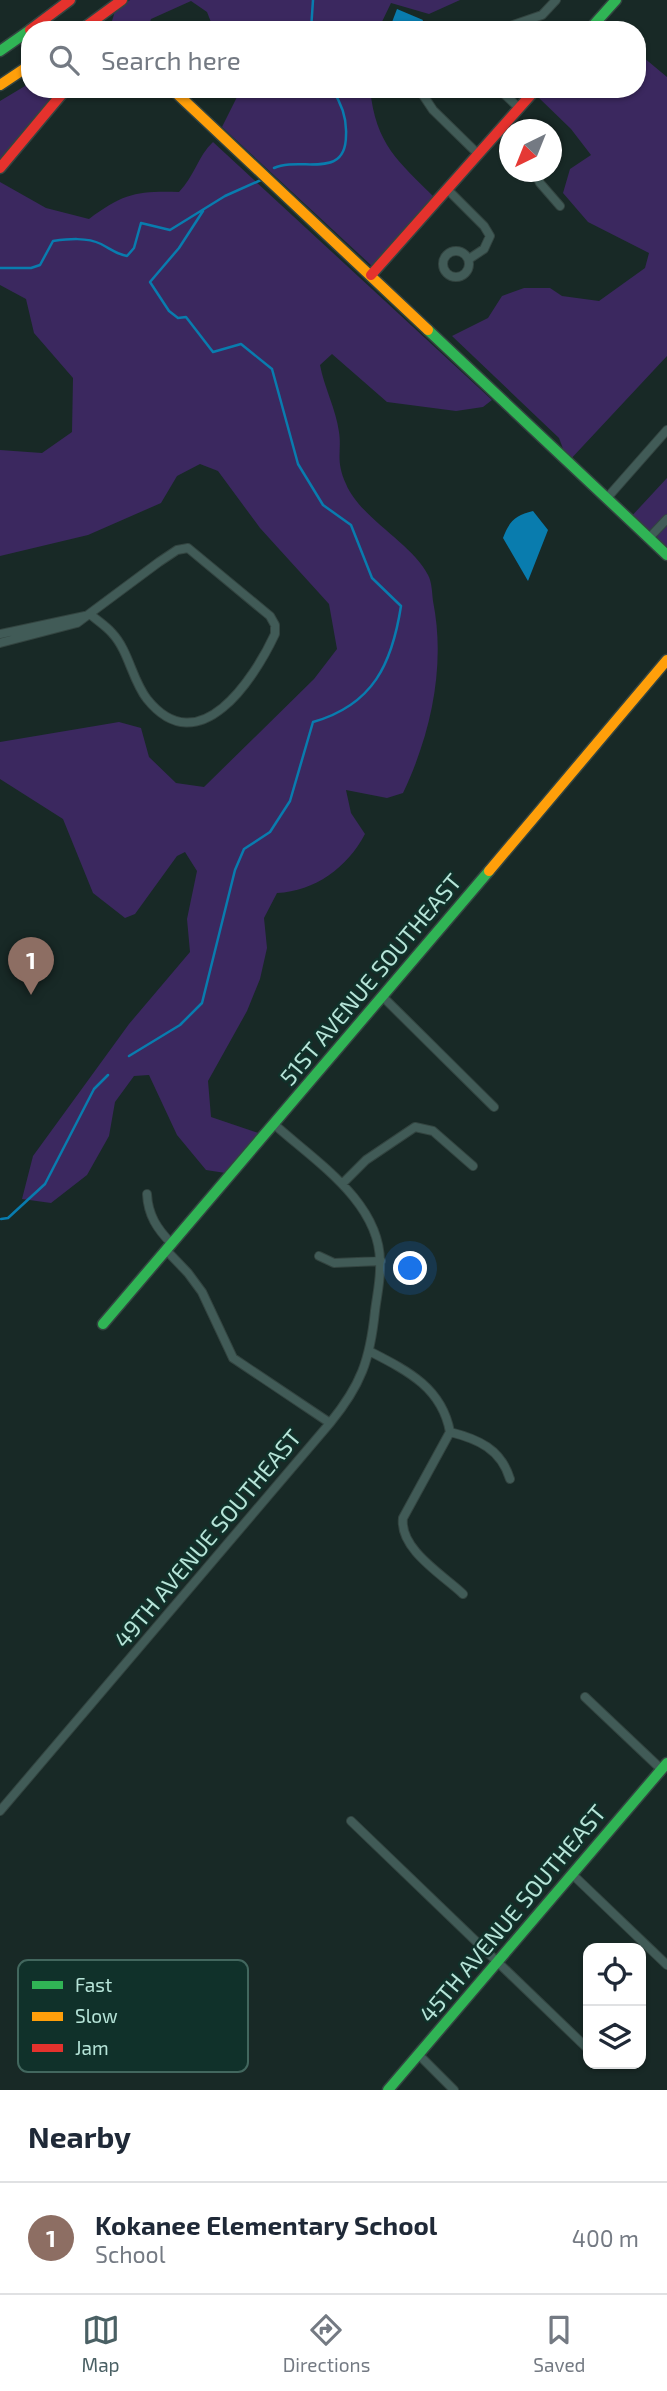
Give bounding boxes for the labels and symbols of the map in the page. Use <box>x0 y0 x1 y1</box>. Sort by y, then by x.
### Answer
north arrow <box>499 119 562 182</box>
street label: 51ST AVENUE SOUTHEAST <box>273 868 467 1090</box>
pin: 1 <box>8 937 54 995</box>
your location <box>393 1251 427 1285</box>
street label: 49TH AVENUE SOUTHEAST <box>107 1423 307 1653</box>
street label: 45TH AVENUE SOUTHEAST <box>413 1798 611 2028</box>
legend <box>18 1960 248 2072</box>
text: Fast <box>75 1973 112 1996</box>
text: Slow <box>75 2004 118 2027</box>
text: Jam <box>75 2036 109 2059</box>

